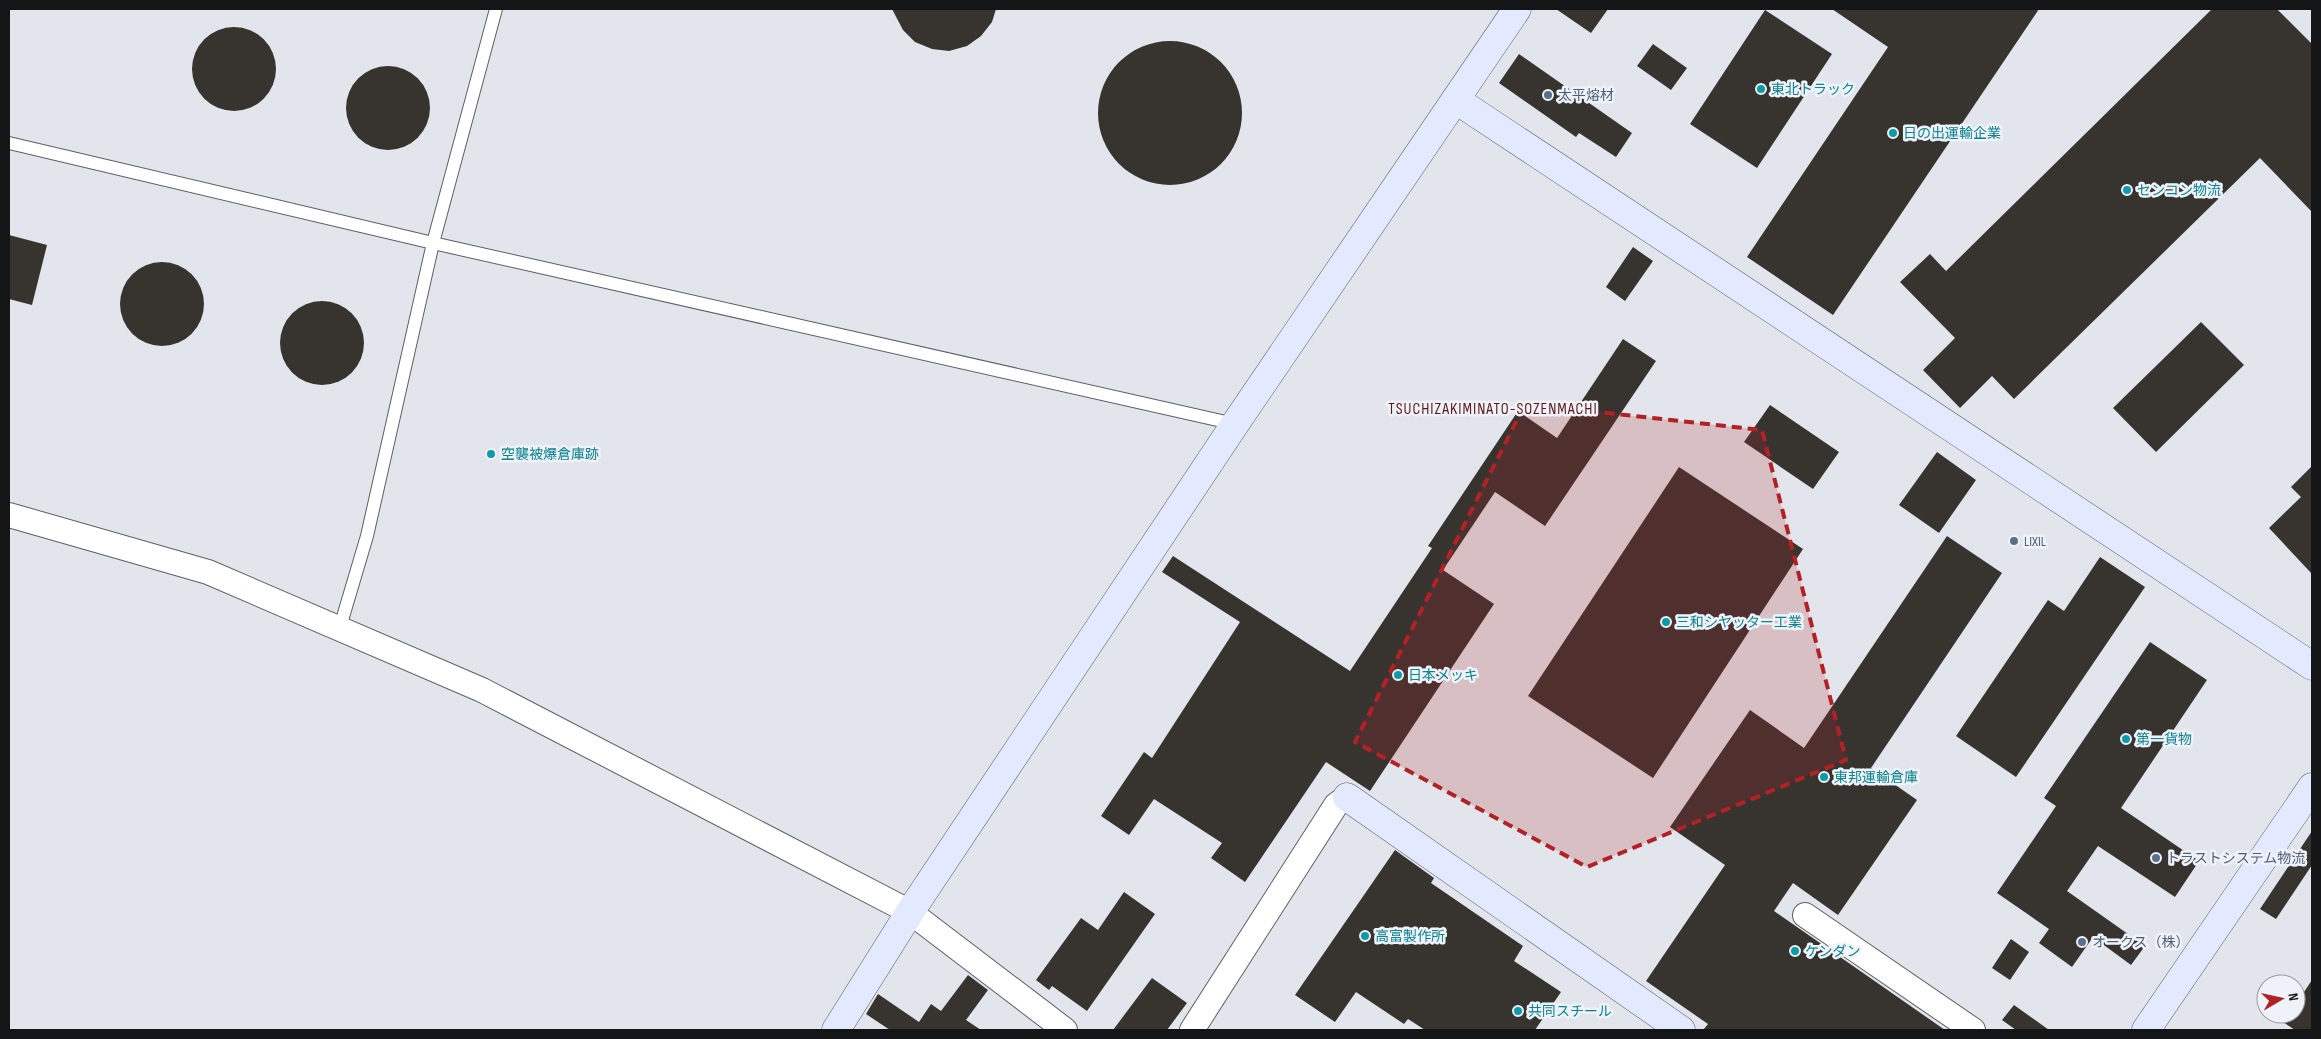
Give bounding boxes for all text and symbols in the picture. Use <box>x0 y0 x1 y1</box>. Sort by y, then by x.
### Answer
place label: 東北トラック <box>1771 81 1855 98</box>
marker: 東北トラック <box>1755 83 1767 95</box>
place label: 太平熔材 <box>1558 87 1614 104</box>
marker: 太平熔材 <box>1542 89 1554 101</box>
place label: 日の出運輸企業 <box>1903 125 2001 142</box>
marker: 日の出運輸企業 <box>1887 127 1899 139</box>
place label: センコン物流 <box>2137 182 2221 199</box>
marker: センコン物流 <box>2121 184 2133 196</box>
district label: TSUCHIZAKIMINATO-SOZENMACHI <box>1388 400 1598 419</box>
place label: 空襲被爆倉庫跡 <box>501 446 599 463</box>
marker: 空襲被爆倉庫跡 <box>485 448 497 460</box>
place label: LIXIL <box>2024 533 2046 550</box>
marker: LIXIL <box>2008 535 2020 547</box>
place label: 三和シヤッター工業 <box>1676 614 1802 631</box>
marker: 三和シヤッター工業 <box>1660 616 1672 628</box>
place label: 日本メッキ <box>1408 667 1478 684</box>
marker: 日本メッキ <box>1392 669 1404 681</box>
place label: 第一貨物 <box>2136 731 2192 748</box>
marker: 第一貨物 <box>2120 733 2132 745</box>
place label: 東邦運輸倉庫 <box>1834 769 1918 786</box>
marker: 東邦運輸倉庫 <box>1818 771 1830 783</box>
place label: トラストシステム物流 <box>2166 850 2305 867</box>
marker: トラストシステム物流 <box>2150 852 2162 864</box>
place label: 高富製作所 <box>1375 928 1445 945</box>
marker: 高富製作所 <box>1359 930 1371 942</box>
place label: オークス（株） <box>2092 934 2190 951</box>
marker: オークス（株） <box>2076 936 2088 948</box>
place label: ケンダン <box>1805 943 1861 960</box>
marker: ケンダン <box>1789 945 1801 957</box>
north arrow <box>2256 974 2306 1024</box>
text: N <box>2284 992 2302 1002</box>
place label: 共同スチール <box>1528 1003 1612 1020</box>
marker: 共同スチール <box>1512 1005 1524 1017</box>

